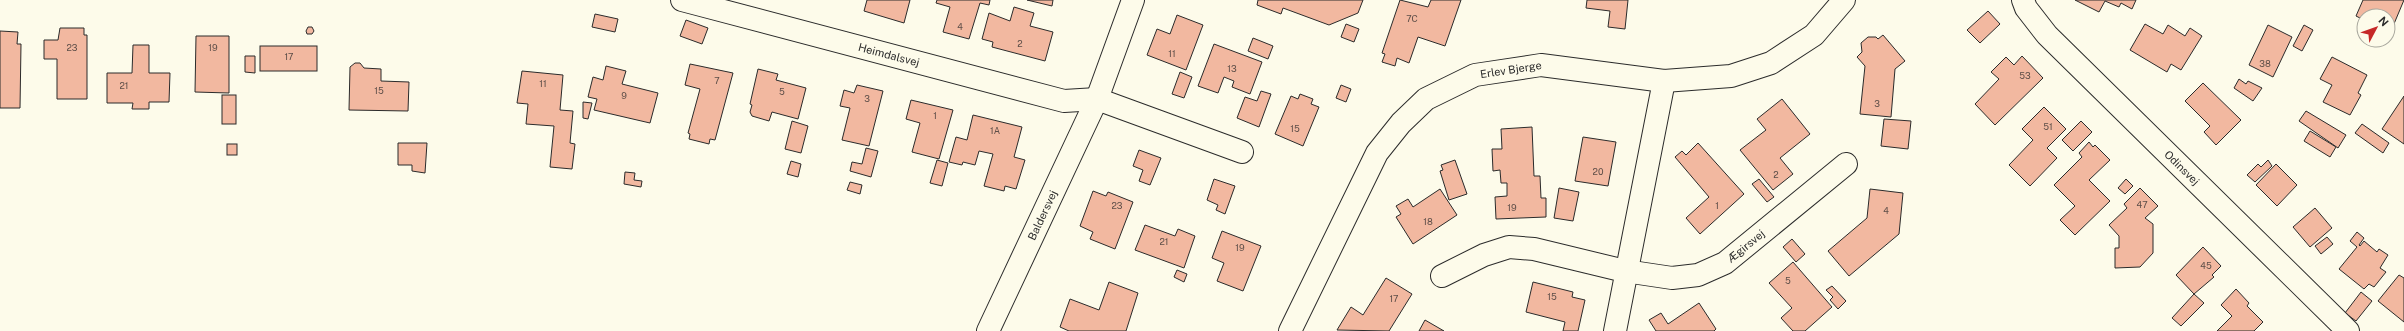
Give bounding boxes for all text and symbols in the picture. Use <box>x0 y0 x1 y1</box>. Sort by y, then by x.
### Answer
north arrow <box>2356 8 2396 48</box>
house number: 7C <box>1406 13 1418 24</box>
text: N <box>2376 14 2391 29</box>
house number: 4 <box>957 21 963 32</box>
house number: 2 <box>1017 38 1023 49</box>
street label: Heimdalsvej <box>857 41 921 69</box>
house number: 23 <box>66 42 78 53</box>
house number: 19 <box>208 42 218 53</box>
house number: 11 <box>1168 48 1176 59</box>
house number: 17 <box>284 51 294 62</box>
house number: 38 <box>2259 58 2271 69</box>
street label: Erlev Bjerge <box>1479 59 1542 80</box>
house number: 13 <box>1227 63 1237 74</box>
house number: 53 <box>2019 70 2031 81</box>
house number: 7 <box>714 75 720 86</box>
house number: 11 <box>539 78 547 89</box>
house number: 21 <box>119 80 129 91</box>
house number: 15 <box>374 85 384 96</box>
house number: 5 <box>779 86 785 97</box>
house number: 9 <box>621 90 627 101</box>
house number: 3 <box>864 93 870 104</box>
house number: 3 <box>1874 98 1880 109</box>
house number: 1 <box>933 110 937 121</box>
house number: 51 <box>2043 121 2053 132</box>
house number: 15 <box>1290 123 1300 134</box>
house number: 1A <box>990 125 1001 136</box>
street label: Odinsvej <box>2162 148 2202 187</box>
house number: 20 <box>1593 166 1604 177</box>
house number: 2 <box>1773 169 1779 180</box>
street label: Baldersvej <box>1026 188 1059 242</box>
house number: 47 <box>2136 199 2148 210</box>
house number: 23 <box>1111 200 1123 211</box>
house number: 1 <box>1715 200 1719 211</box>
house number: 19 <box>1507 202 1517 213</box>
house number: 4 <box>1883 205 1889 216</box>
house number: 18 <box>1423 216 1433 227</box>
street label: Ægirsvej <box>1725 227 1767 265</box>
house number: 21 <box>1159 236 1169 247</box>
house number: 19 <box>1235 242 1245 253</box>
house number: 45 <box>2200 260 2212 271</box>
house number: 5 <box>1785 275 1791 286</box>
house number: 15 <box>1547 291 1557 302</box>
house number: 17 <box>1389 293 1399 304</box>

